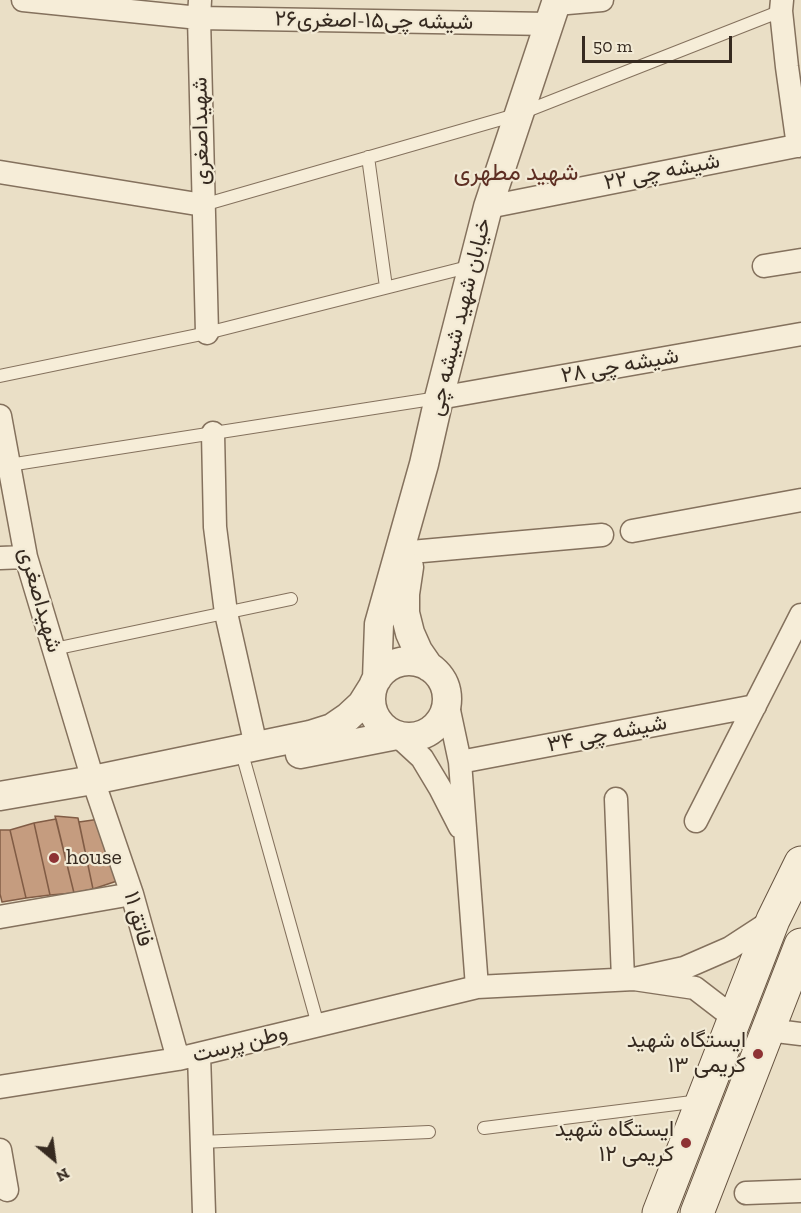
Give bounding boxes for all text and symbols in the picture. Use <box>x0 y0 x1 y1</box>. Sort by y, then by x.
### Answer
street label: شیشه چی۱۵-اصغری۲۶ <box>274 6 474 36</box>
scale bar <box>585 24 735 62</box>
text: 50 m <box>593 35 632 57</box>
street label: شهیداصغری <box>187 77 215 185</box>
street label: شیشه چی ۲۲ <box>602 148 722 196</box>
district label: شهید مطهری <box>454 159 578 187</box>
street label: خیابان شهید شیشه چی <box>423 215 497 419</box>
street label: شیشه چی ۲۸ <box>559 343 681 389</box>
street label: شهیداصغری <box>12 544 68 656</box>
street label: شیشه چی ۳۴ <box>545 709 669 759</box>
place label: house <box>66 845 122 871</box>
marker: house <box>47 851 61 865</box>
street label: فاتق ۱۱ <box>118 888 158 950</box>
street label: وطن پرست <box>190 1019 290 1069</box>
place label: ایستگاه شهید کریمی ۱۳ <box>627 1028 746 1080</box>
marker: ایستگاه شهید کریمی ۱۳ <box>751 1047 765 1061</box>
place label: ایستگاه شهید کریمی ۱۲ <box>555 1117 674 1168</box>
north arrow <box>24 1129 84 1189</box>
marker: ایستگاه شهید کریمی ۱۲ <box>679 1136 693 1150</box>
text: N <box>53 1164 73 1186</box>

